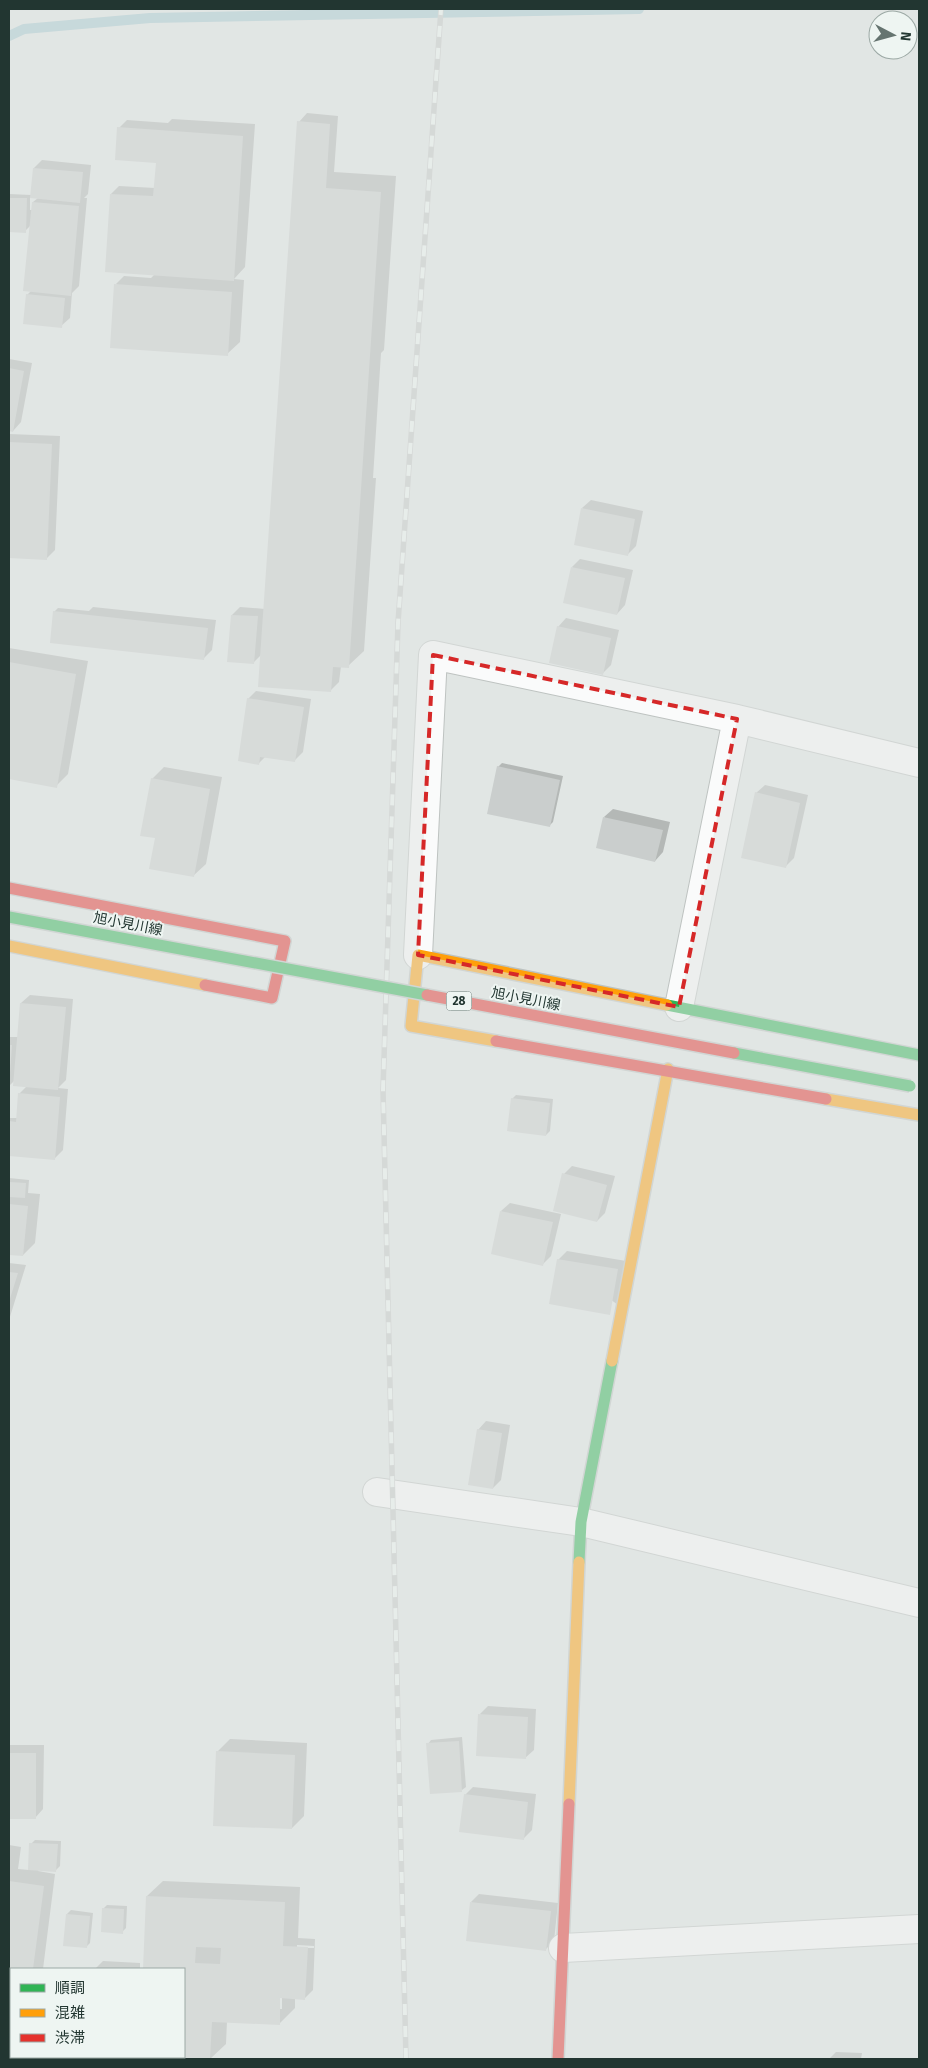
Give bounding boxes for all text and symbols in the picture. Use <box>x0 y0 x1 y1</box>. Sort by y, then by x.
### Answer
north arrow <box>868 10 918 60</box>
text: N <box>896 31 914 42</box>
street label: 旭小見川線 <box>92 909 164 939</box>
street label: 旭小見川線 <box>490 984 562 1014</box>
road number: 28 <box>446 991 472 1010</box>
legend <box>10 1968 185 2058</box>
text: 順調 <box>55 1979 85 1997</box>
text: 混雑 <box>55 2004 85 2022</box>
text: 渋滞 <box>55 2029 85 2047</box>

